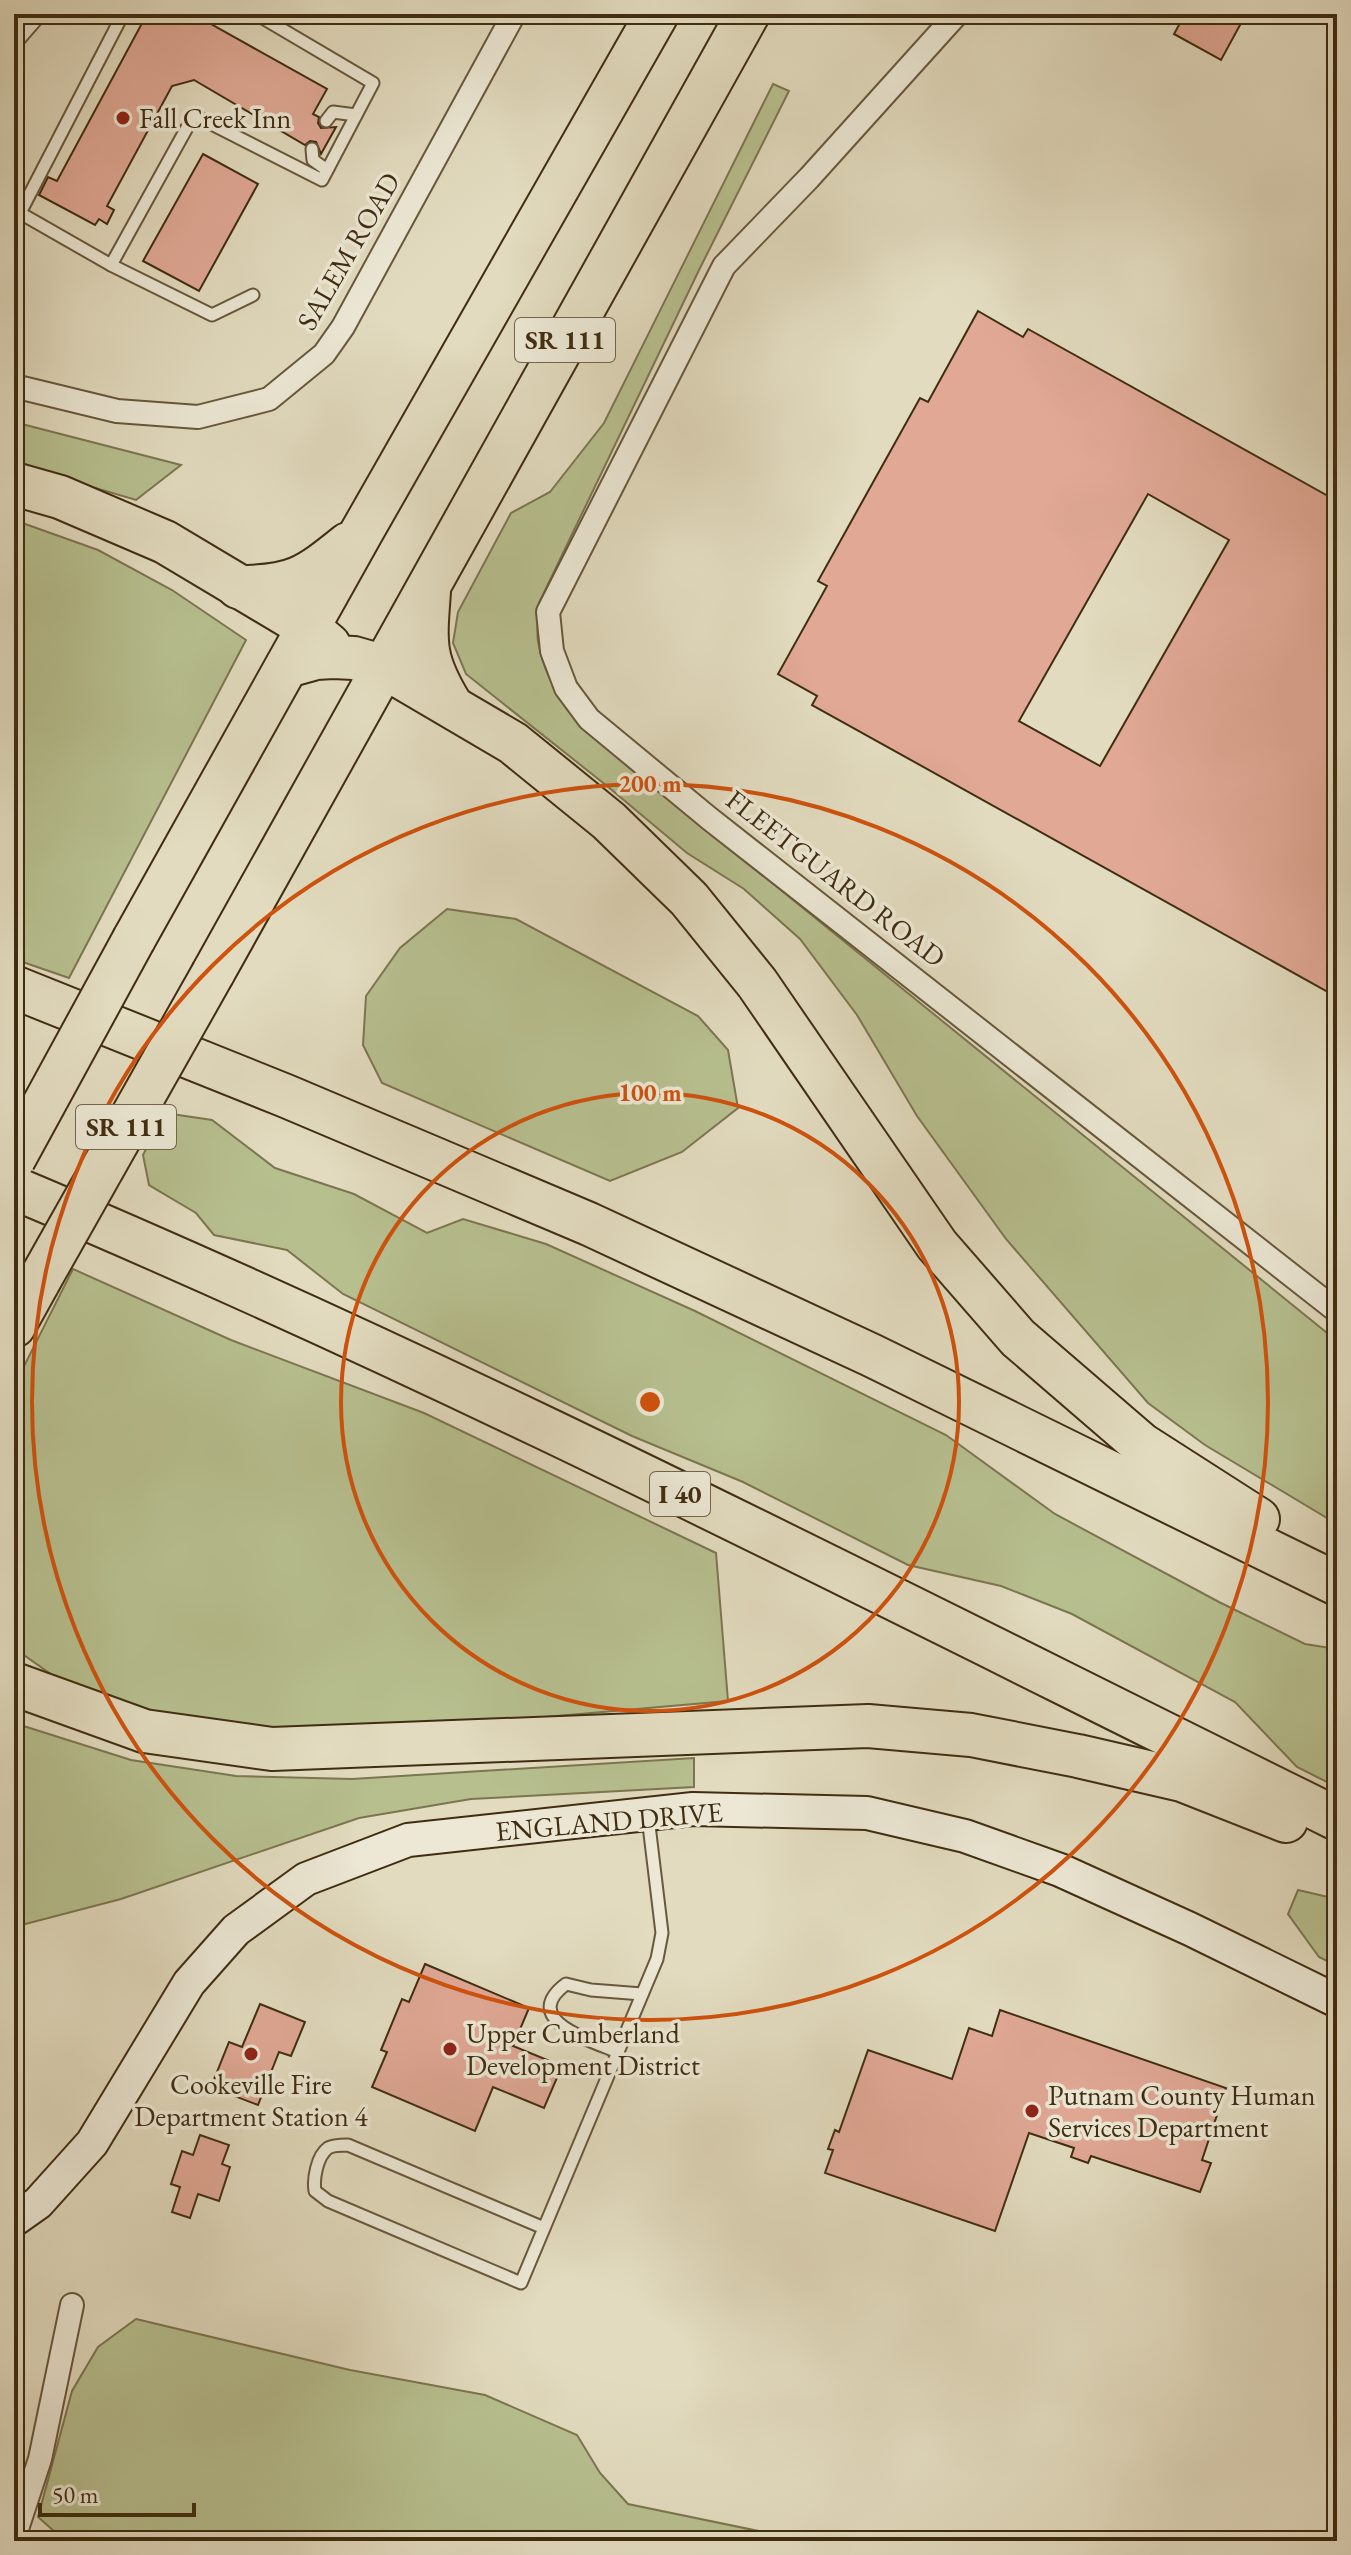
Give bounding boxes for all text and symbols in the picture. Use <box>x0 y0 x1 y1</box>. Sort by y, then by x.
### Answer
place label: Fall Creek Inn <box>139 100 292 136</box>
marker: Fall Creek Inn <box>114 109 132 127</box>
street label: SALEM ROAD <box>288 166 408 336</box>
road number: SR 111 <box>515 318 615 362</box>
text: 200 m <box>618 768 682 799</box>
street label: FLEETGUARD ROAD <box>719 781 953 975</box>
text: 100 m <box>618 1077 682 1108</box>
road number: SR 111 <box>76 1105 176 1149</box>
centre of rings <box>636 1388 664 1416</box>
road number: I 40 <box>650 1472 710 1516</box>
street label: ENGLAND DRIVE <box>494 1793 724 1849</box>
place label: Upper Cumberland Development District <box>466 2015 700 2083</box>
marker: Upper Cumberland Development District <box>441 2040 459 2058</box>
marker: Cookeville Fire Department Station 4 <box>242 2045 260 2063</box>
place label: Cookeville Fire Department Station 4 <box>134 2066 368 2134</box>
place label: Putnam County Human Services Department <box>1048 2077 1316 2145</box>
marker: Putnam County Human Services Department <box>1023 2102 1041 2120</box>
scale bar <box>40 2467 194 2517</box>
text: 50 m <box>52 2479 99 2510</box>

